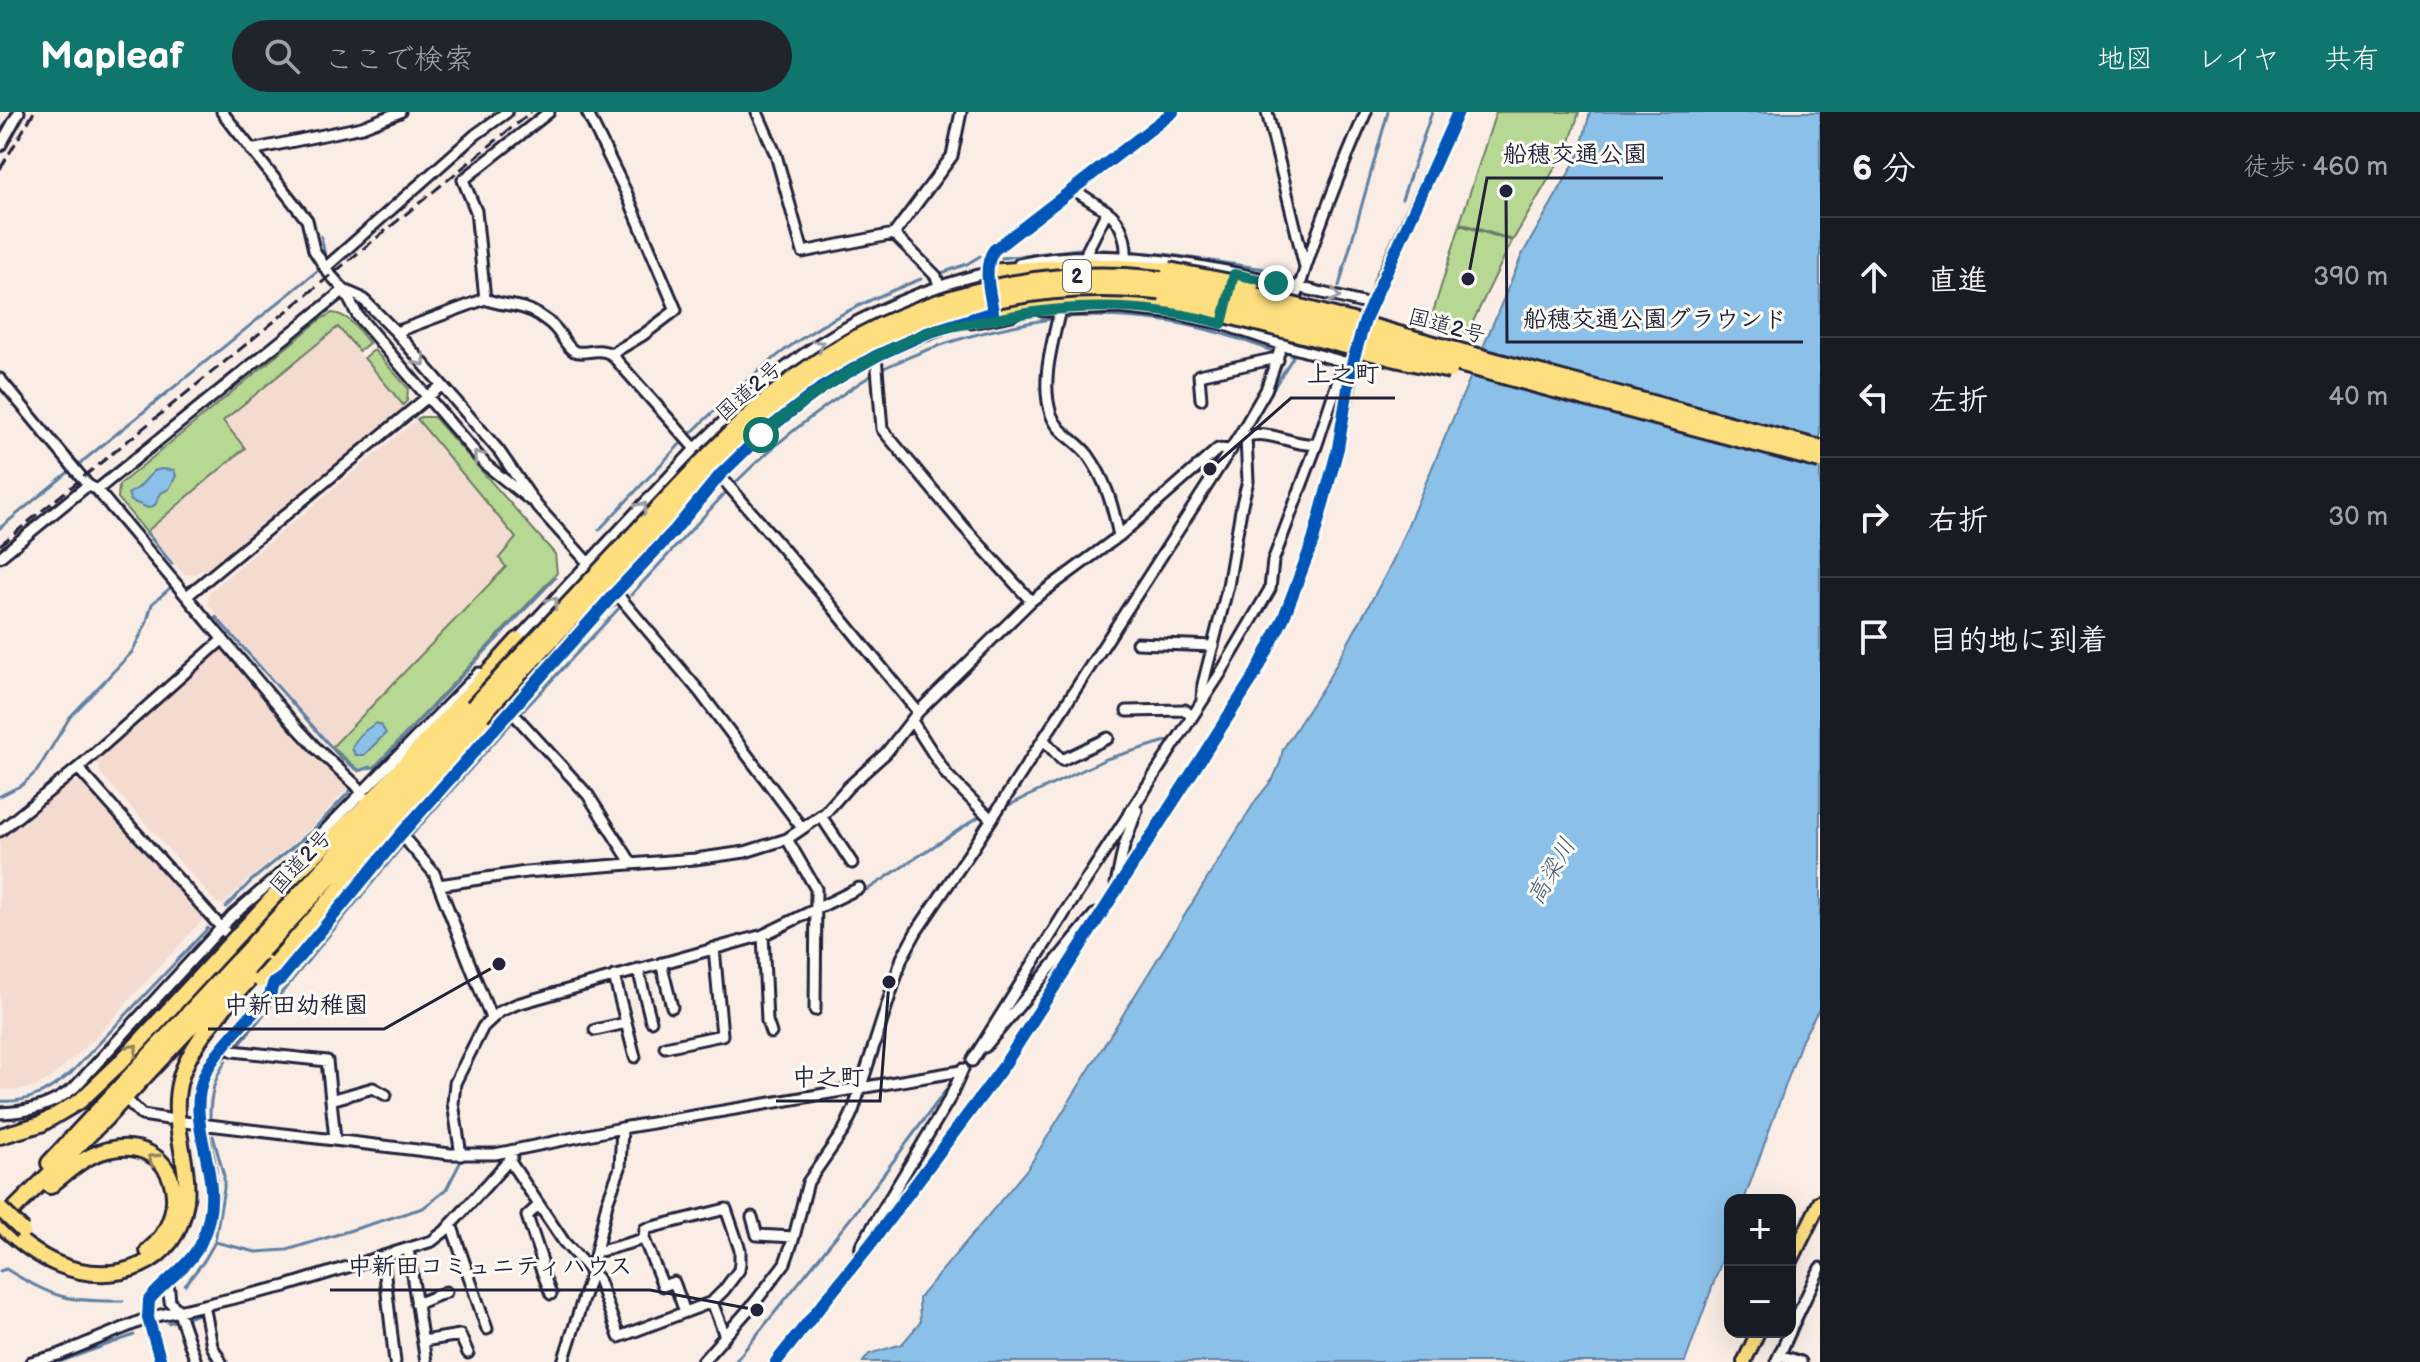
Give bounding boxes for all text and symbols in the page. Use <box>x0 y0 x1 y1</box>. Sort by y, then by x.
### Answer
search box <box>232 20 792 92</box>
text: Mapleaf <box>40 34 184 79</box>
icon: search <box>260 34 304 78</box>
text: ここで検索 <box>324 42 474 78</box>
text: 地図 <box>2097 43 2153 76</box>
text: レイヤ <box>2197 43 2280 76</box>
text: 共有 <box>2324 43 2380 76</box>
callout: 船穂交通公園 <box>1487 130 1663 178</box>
text: 船穂交通公園 <box>1503 140 1647 169</box>
text: 6 分 <box>1852 148 1916 189</box>
text: 徒歩 · 460 m <box>2243 152 2388 183</box>
icon: ahead <box>1852 255 1896 299</box>
road number: 2 <box>1063 260 1091 292</box>
text: 390 m <box>2313 262 2388 293</box>
text: 直進 <box>1928 263 1988 299</box>
route end <box>1258 265 1294 301</box>
one-way arrow <box>1327 286 1341 303</box>
callout: 船穂交通公園グラウンド <box>1507 294 1803 342</box>
street label: 国道2号 <box>1405 303 1488 350</box>
text: 船穂交通公園グラウンド <box>1523 305 1787 334</box>
one-way arrow <box>810 339 825 354</box>
callout: 上之町 <box>1291 350 1395 398</box>
one-way arrow <box>411 352 426 366</box>
street label: 国道2号 <box>710 355 788 427</box>
text: 上之町 <box>1307 360 1379 389</box>
icon: left <box>1852 375 1896 419</box>
text: 40 m <box>2328 382 2388 413</box>
text: 左折 <box>1928 383 1988 419</box>
route start <box>743 417 779 453</box>
one-way arrow <box>473 450 487 465</box>
icon: right <box>1852 495 1896 539</box>
one-way arrow <box>633 502 648 516</box>
text: 30 m <box>2328 502 2388 533</box>
text: 右折 <box>1928 503 1988 539</box>
one-way arrow <box>544 596 558 611</box>
icon: arrive <box>1852 615 1896 659</box>
text: 目的地に到着 <box>1928 623 2108 659</box>
street label: 国道2号 <box>264 824 338 900</box>
water label: 高梁川 <box>1521 833 1582 910</box>
callout: 中新田幼稚園 <box>208 981 384 1029</box>
text: 中新田幼稚園 <box>224 991 368 1020</box>
one-way arrow <box>123 1044 138 1058</box>
callout: 中之町 <box>776 1053 880 1101</box>
text: 中之町 <box>792 1063 864 1092</box>
one-way arrow <box>147 1153 162 1168</box>
map controls <box>1724 1194 1796 1338</box>
button: + <box>1724 1194 1796 1266</box>
callout: 中新田コミュニティハウス <box>330 1242 650 1290</box>
text: 中新田コミュニティハウス <box>347 1252 633 1281</box>
button: − <box>1724 1266 1796 1338</box>

